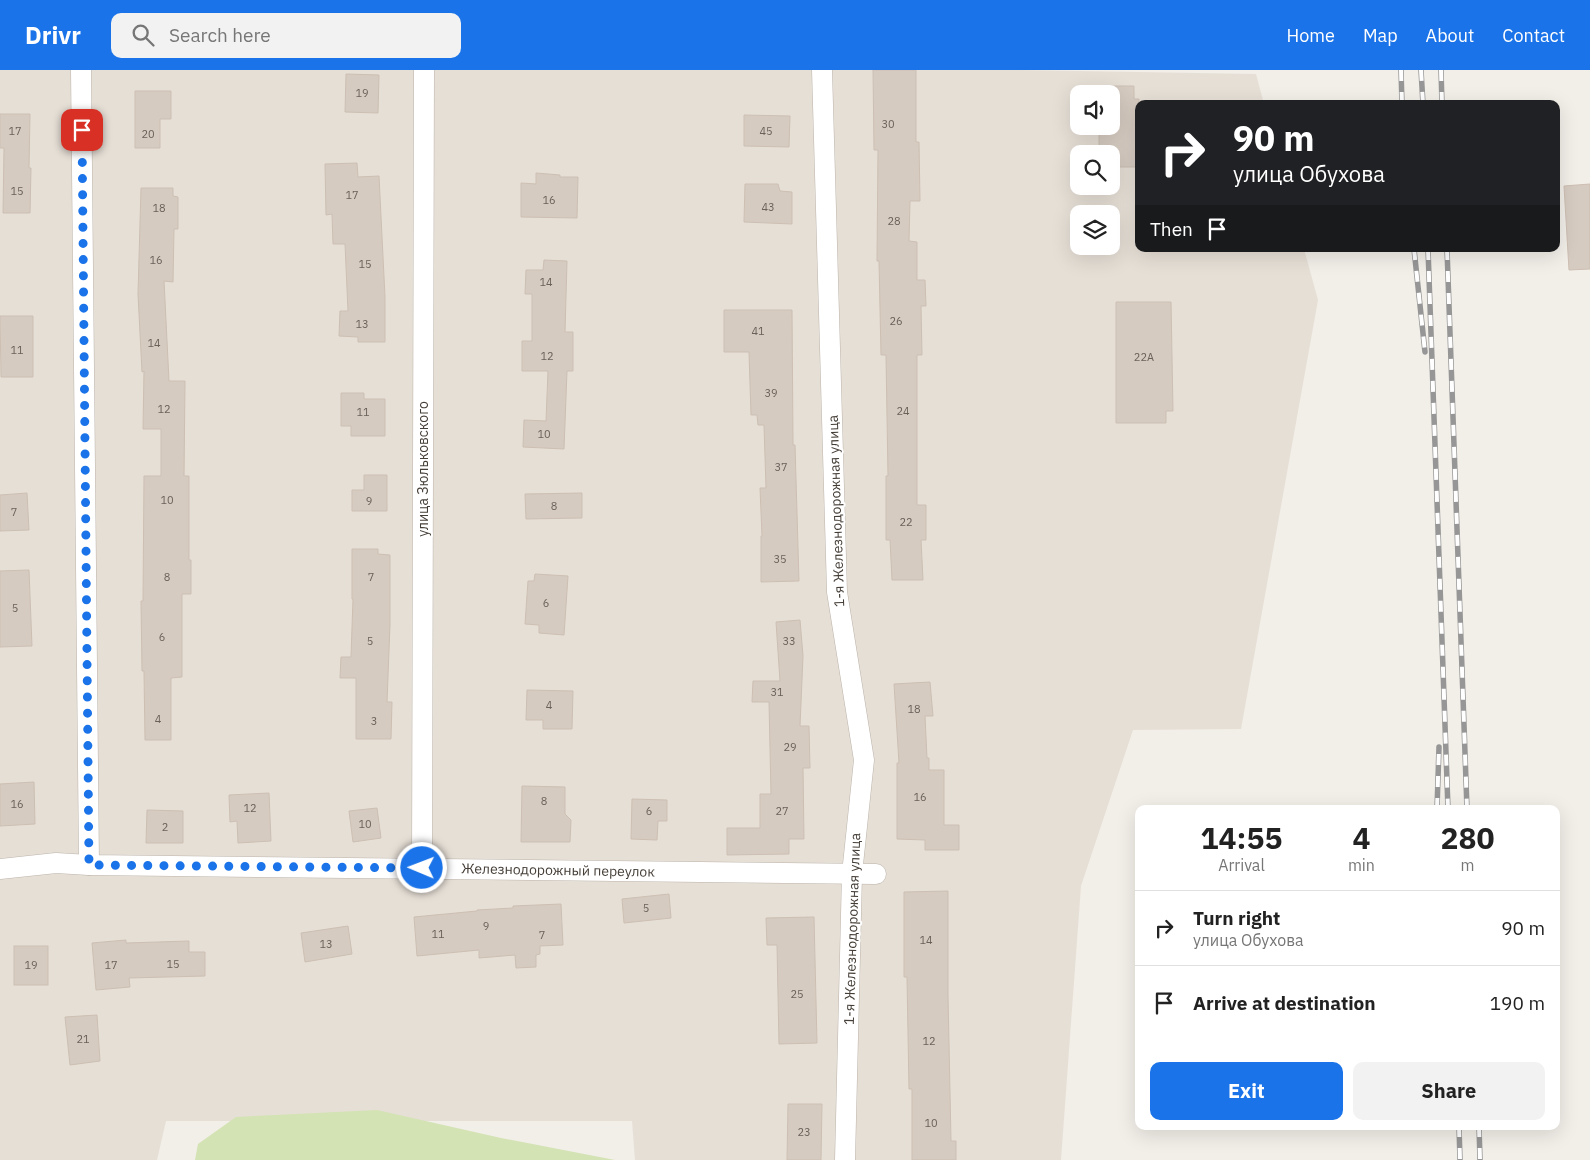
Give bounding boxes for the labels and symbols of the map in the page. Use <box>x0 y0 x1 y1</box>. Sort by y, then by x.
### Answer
house number: 19 <box>355 86 369 100</box>
pin <box>61 109 103 151</box>
house number: 30 <box>881 117 895 131</box>
house number: 17 <box>8 124 22 138</box>
house number: 45 <box>759 124 773 138</box>
house number: 20 <box>141 127 155 141</box>
house number: 15 <box>10 184 24 198</box>
house number: 17 <box>345 188 359 202</box>
house number: 16 <box>542 193 556 207</box>
house number: 43 <box>761 200 775 214</box>
house number: 18 <box>152 201 166 215</box>
house number: 28 <box>887 214 901 228</box>
house number: 16 <box>149 253 163 267</box>
house number: 15 <box>358 257 372 271</box>
house number: 14 <box>539 275 553 289</box>
house number: 26 <box>889 314 903 328</box>
house number: 13 <box>355 317 369 331</box>
house number: 41 <box>751 324 765 338</box>
house number: 14 <box>147 336 161 350</box>
house number: 11 <box>10 343 24 357</box>
house number: 12 <box>540 349 554 363</box>
house number: 22А <box>1134 350 1154 364</box>
house number: 39 <box>764 386 778 400</box>
street label: улица Зюльковского <box>414 401 432 537</box>
house number: 12 <box>157 402 171 416</box>
house number: 24 <box>896 404 910 418</box>
house number: 11 <box>356 405 370 419</box>
street label: 1-я Железнодорожная улица <box>824 414 848 607</box>
house number: 10 <box>537 427 551 441</box>
house number: 37 <box>774 460 788 474</box>
house number: 10 <box>160 493 174 507</box>
house number: 9 <box>366 494 372 508</box>
house number: 8 <box>551 499 557 513</box>
house number: 7 <box>11 505 17 519</box>
house number: 22 <box>899 515 913 529</box>
house number: 35 <box>773 552 787 566</box>
house number: 8 <box>164 570 170 584</box>
house number: 7 <box>368 570 374 584</box>
house number: 6 <box>543 596 549 610</box>
house number: 5 <box>12 601 18 615</box>
house number: 6 <box>159 630 165 644</box>
house number: 5 <box>367 634 373 648</box>
house number: 33 <box>782 634 796 648</box>
house number: 31 <box>770 685 784 699</box>
house number: 4 <box>546 698 553 712</box>
house number: 18 <box>907 702 921 716</box>
house number: 4 <box>155 712 162 726</box>
house number: 3 <box>371 714 377 728</box>
house number: 29 <box>783 740 797 754</box>
house number: 16 <box>913 790 927 804</box>
house number: 8 <box>541 794 547 808</box>
house number: 16 <box>10 797 24 811</box>
house number: 12 <box>243 801 257 815</box>
house number: 6 <box>646 804 652 818</box>
house number: 27 <box>775 804 789 818</box>
house number: 10 <box>358 817 372 831</box>
house number: 2 <box>162 820 168 834</box>
street label: 1-я Железнодорожная улица <box>840 832 864 1025</box>
position arrow <box>395 841 447 893</box>
street label: Железнодорожный переулок <box>461 859 655 881</box>
house number: 5 <box>643 901 649 915</box>
house number: 9 <box>483 919 489 933</box>
house number: 11 <box>431 927 445 941</box>
house number: 7 <box>539 928 545 942</box>
house number: 14 <box>919 933 933 947</box>
house number: 13 <box>319 937 333 951</box>
house number: 15 <box>166 957 180 971</box>
house number: 19 <box>24 958 38 972</box>
house number: 17 <box>104 958 118 972</box>
house number: 25 <box>790 987 804 1001</box>
house number: 21 <box>76 1032 90 1046</box>
house number: 12 <box>922 1034 936 1048</box>
house number: 10 <box>924 1116 938 1130</box>
house number: 23 <box>797 1125 811 1139</box>

